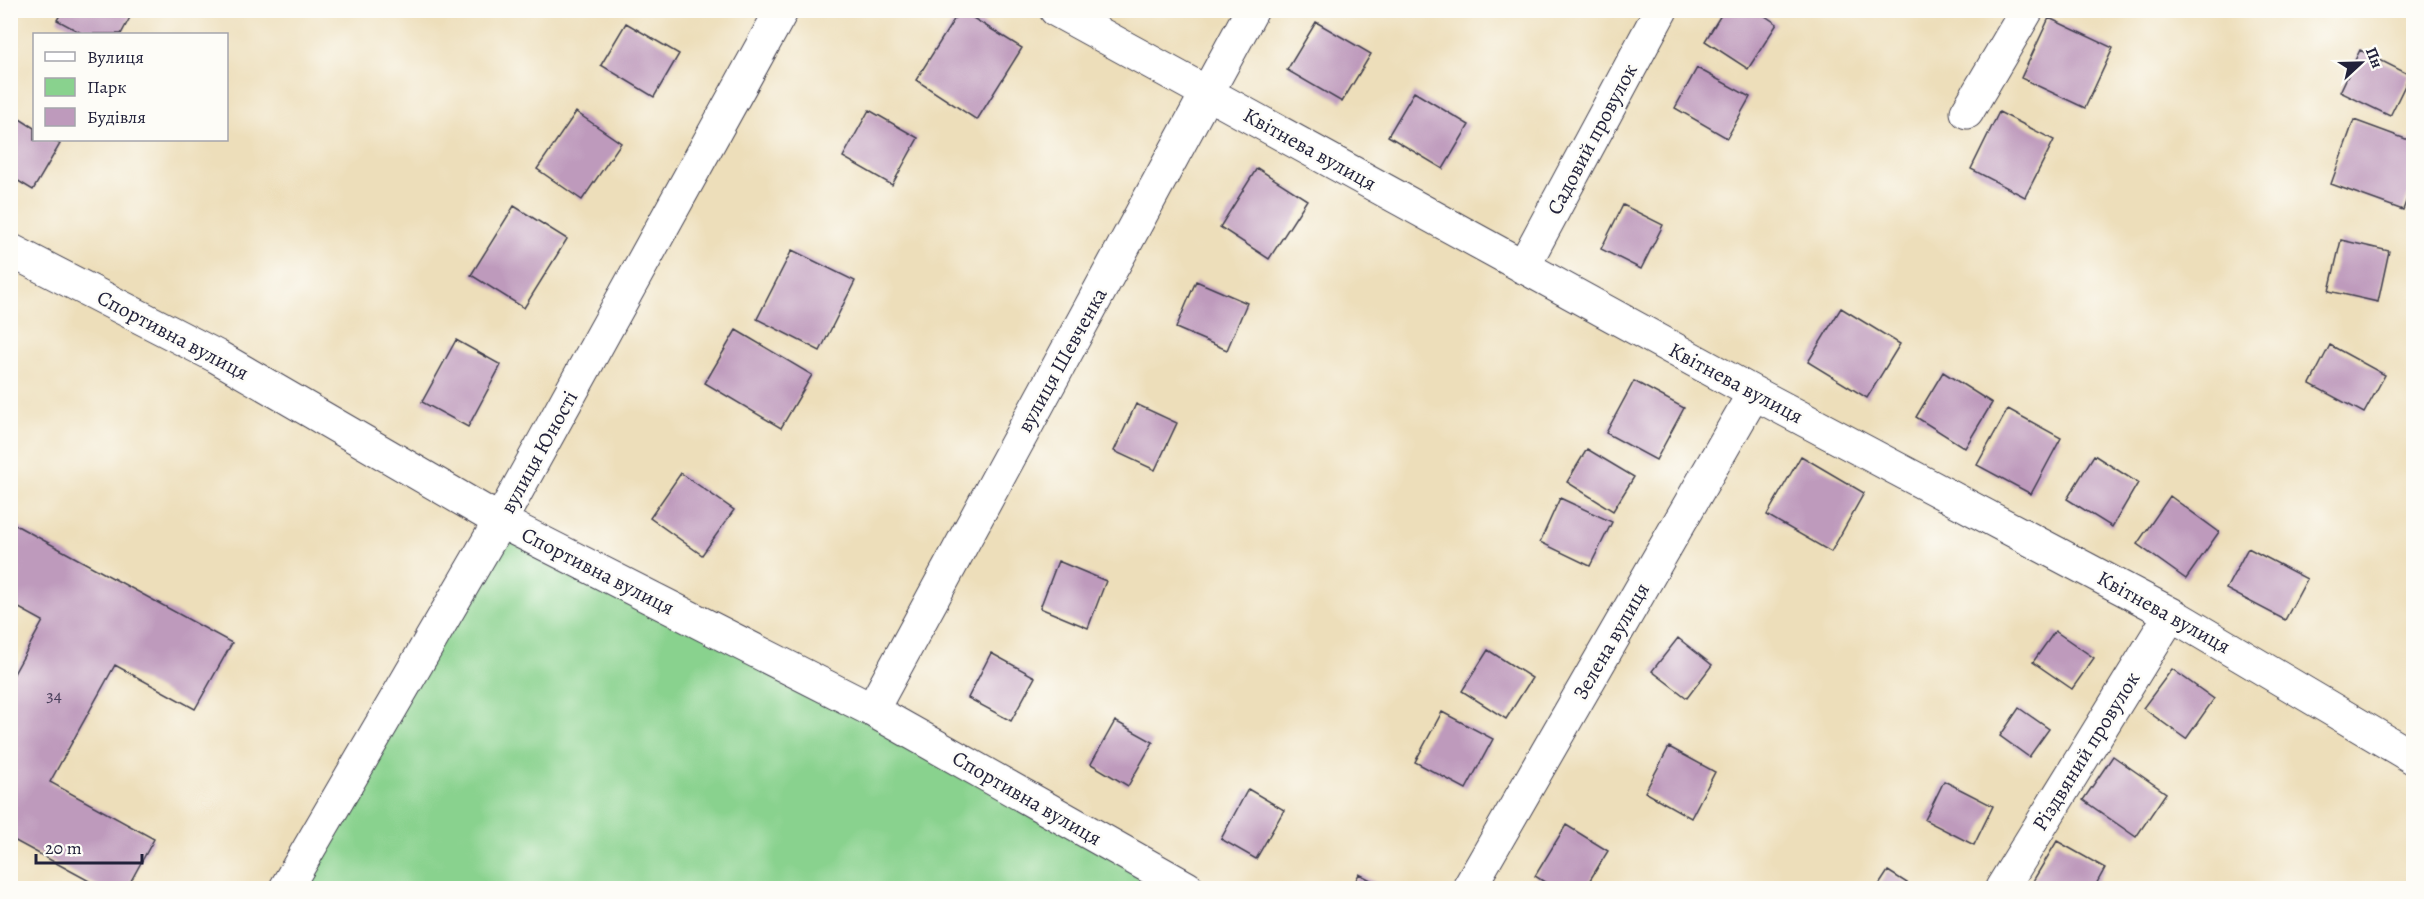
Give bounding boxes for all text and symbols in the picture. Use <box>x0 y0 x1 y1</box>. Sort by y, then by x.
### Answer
legend <box>33 33 228 141</box>
north arrow <box>2331 33 2391 93</box>
text: Пн <box>2360 44 2388 72</box>
text: Вулиця <box>87 45 144 69</box>
street label: Садовий провулок <box>1540 58 1644 220</box>
text: Парк <box>87 75 127 99</box>
street label: Квітнева вулиця <box>1238 101 1382 197</box>
text: Будівля <box>87 105 146 129</box>
street label: вулиця Шевченка <box>1011 282 1114 438</box>
street label: Спортивна вулиця <box>92 283 254 387</box>
street label: Квітнева вулиця <box>1664 336 1808 430</box>
street label: вулиця Юності <box>494 386 584 518</box>
street label: Спортивна вулиця <box>517 520 679 622</box>
street label: Квітнева вулиця <box>2092 564 2236 660</box>
street label: Зелена вулиця <box>1566 577 1656 705</box>
street label: Різдвяний провулок <box>2026 666 2146 836</box>
house number: 34 <box>46 683 62 707</box>
street label: Спортивна вулиця <box>947 744 1107 852</box>
scale bar <box>36 827 142 865</box>
text: 20 m <box>45 836 82 860</box>

